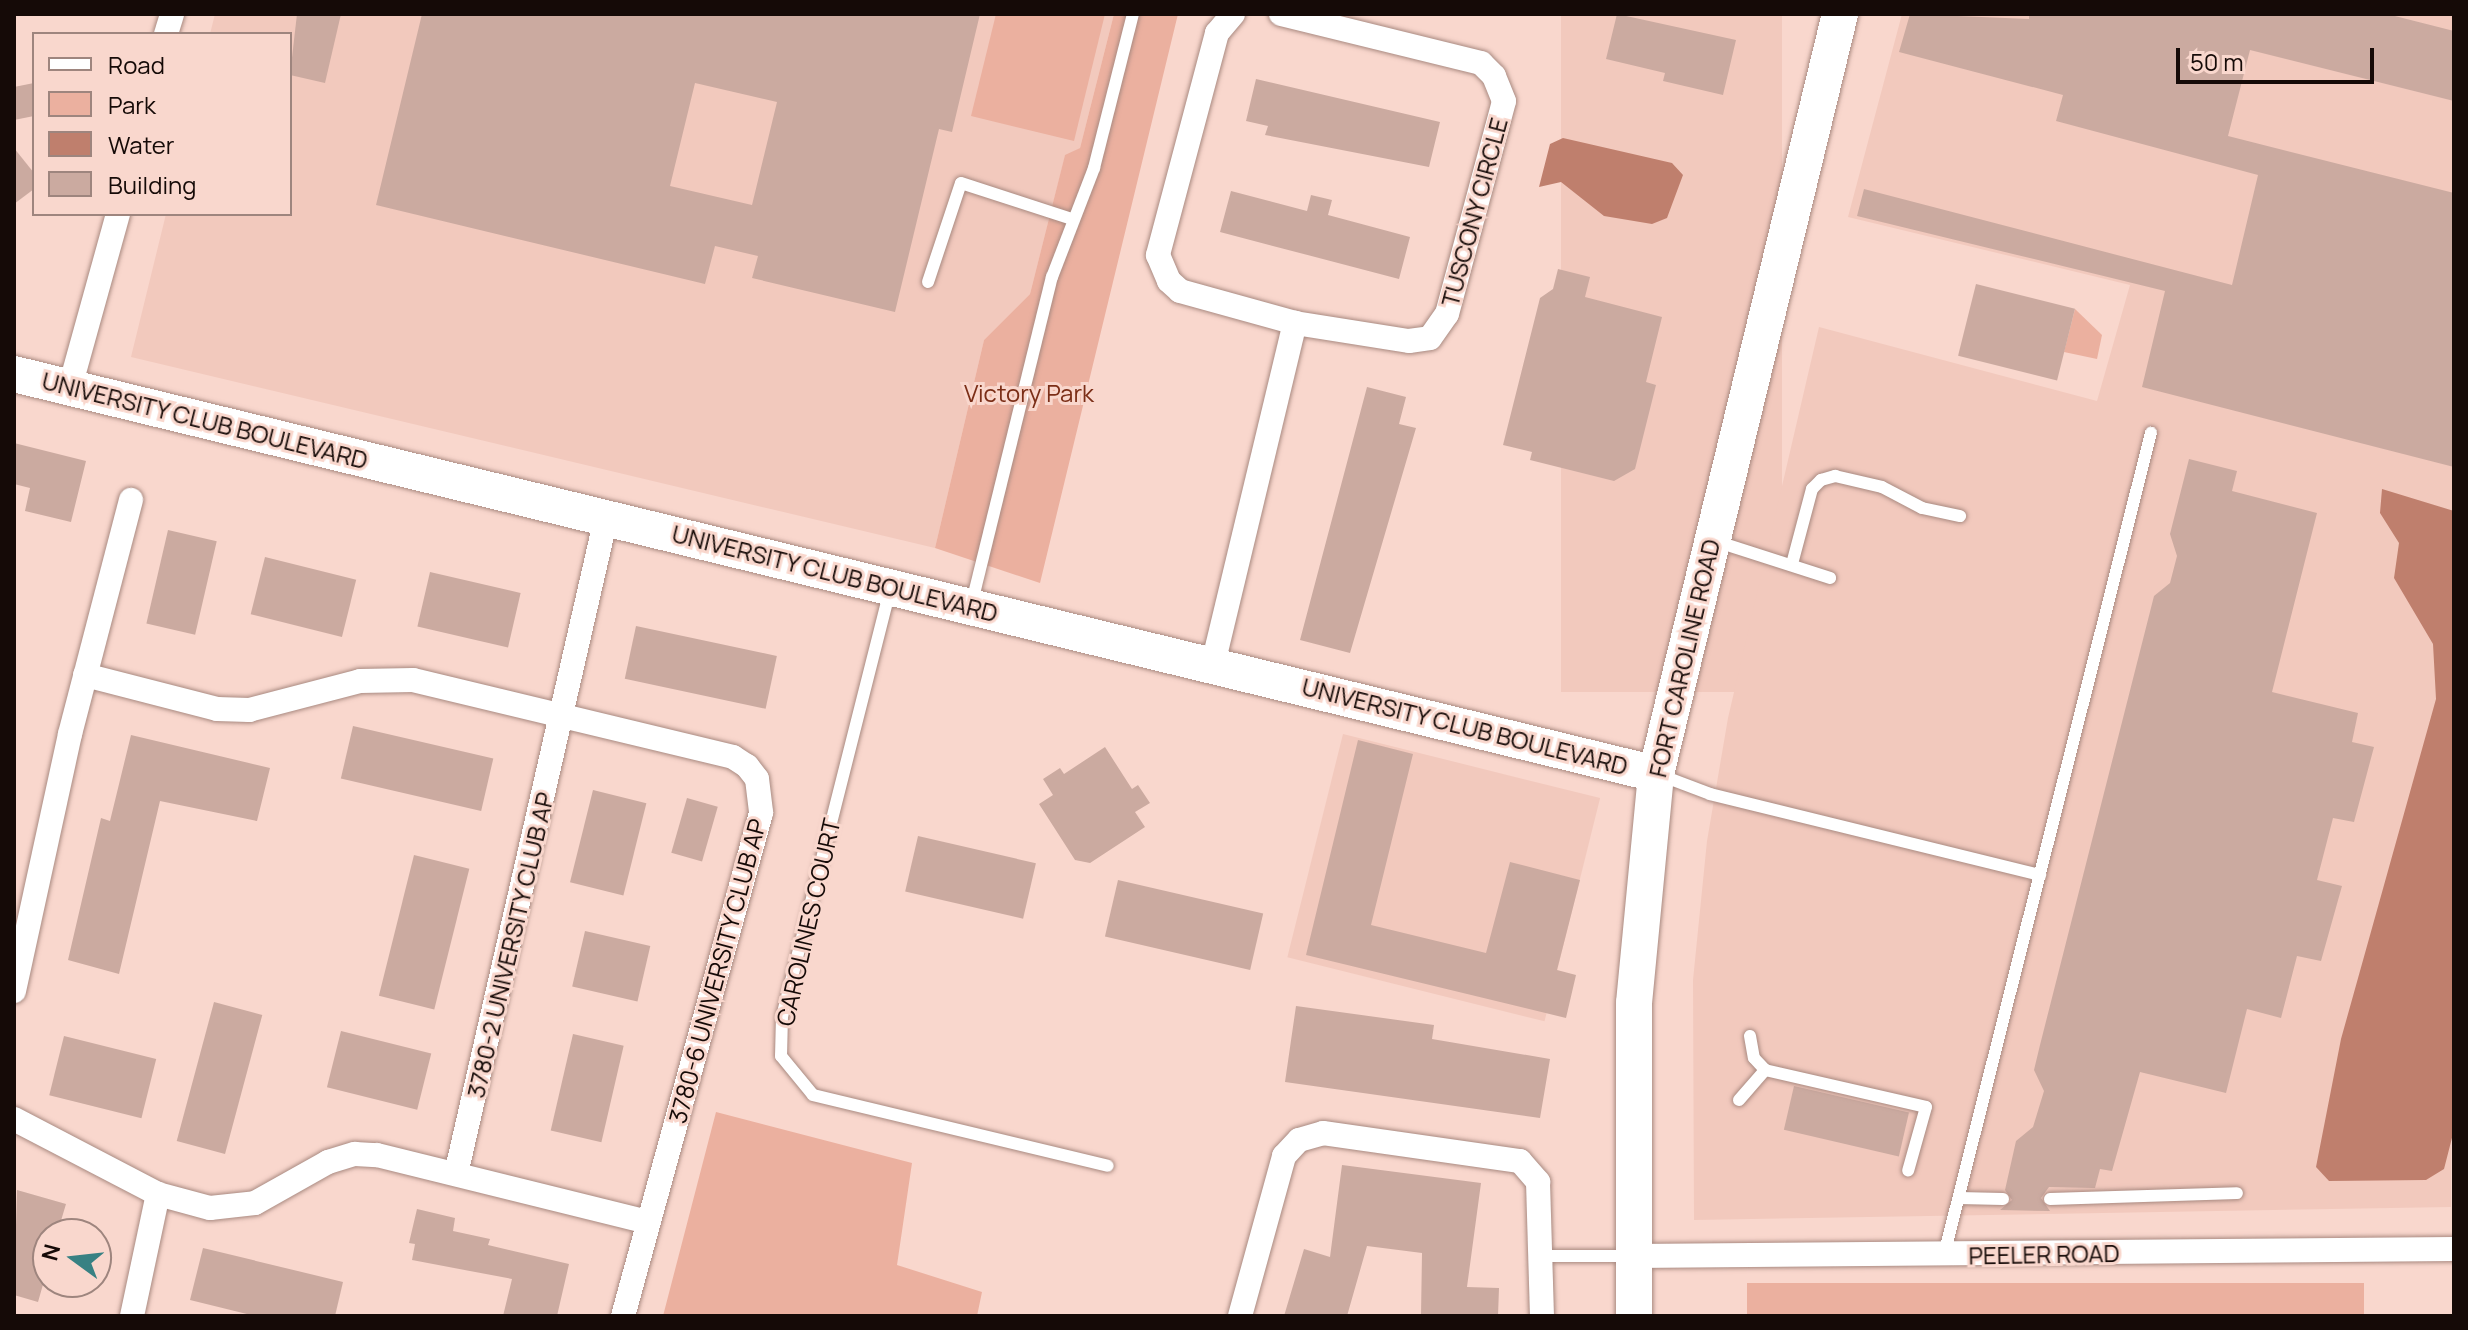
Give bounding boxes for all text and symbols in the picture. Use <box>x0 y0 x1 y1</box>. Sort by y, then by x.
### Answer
legend <box>32 32 292 216</box>
scale bar <box>2180 32 2378 82</box>
text: 50 m <box>2190 45 2244 78</box>
text: Road <box>108 48 165 81</box>
text: Park <box>108 88 156 121</box>
street label: TUSCONY CIRCLE <box>1435 114 1513 310</box>
text: Water <box>108 128 175 161</box>
text: Building <box>108 168 196 201</box>
street label: UNIVERSITY CLUB BOULEVARD <box>39 365 371 475</box>
park label: Victory Park <box>964 379 1094 407</box>
street label: UNIVERSITY CLUB BOULEVARD <box>669 518 1001 628</box>
street label: FORT CAROLINE ROAD <box>1643 536 1725 780</box>
street label: UNIVERSITY CLUB BOULEVARD <box>1299 671 1631 781</box>
street label: 3780-2 UNIVERSITY CLUB AP <box>461 789 559 1101</box>
street label: 3780-6 UNIVERSITY CLUB AP <box>662 815 772 1127</box>
street label: CAROLINES COURT <box>770 815 846 1029</box>
north arrow <box>32 1218 112 1298</box>
street label: PEELER ROAD <box>1968 1238 2120 1270</box>
text: N <box>34 1241 67 1264</box>

